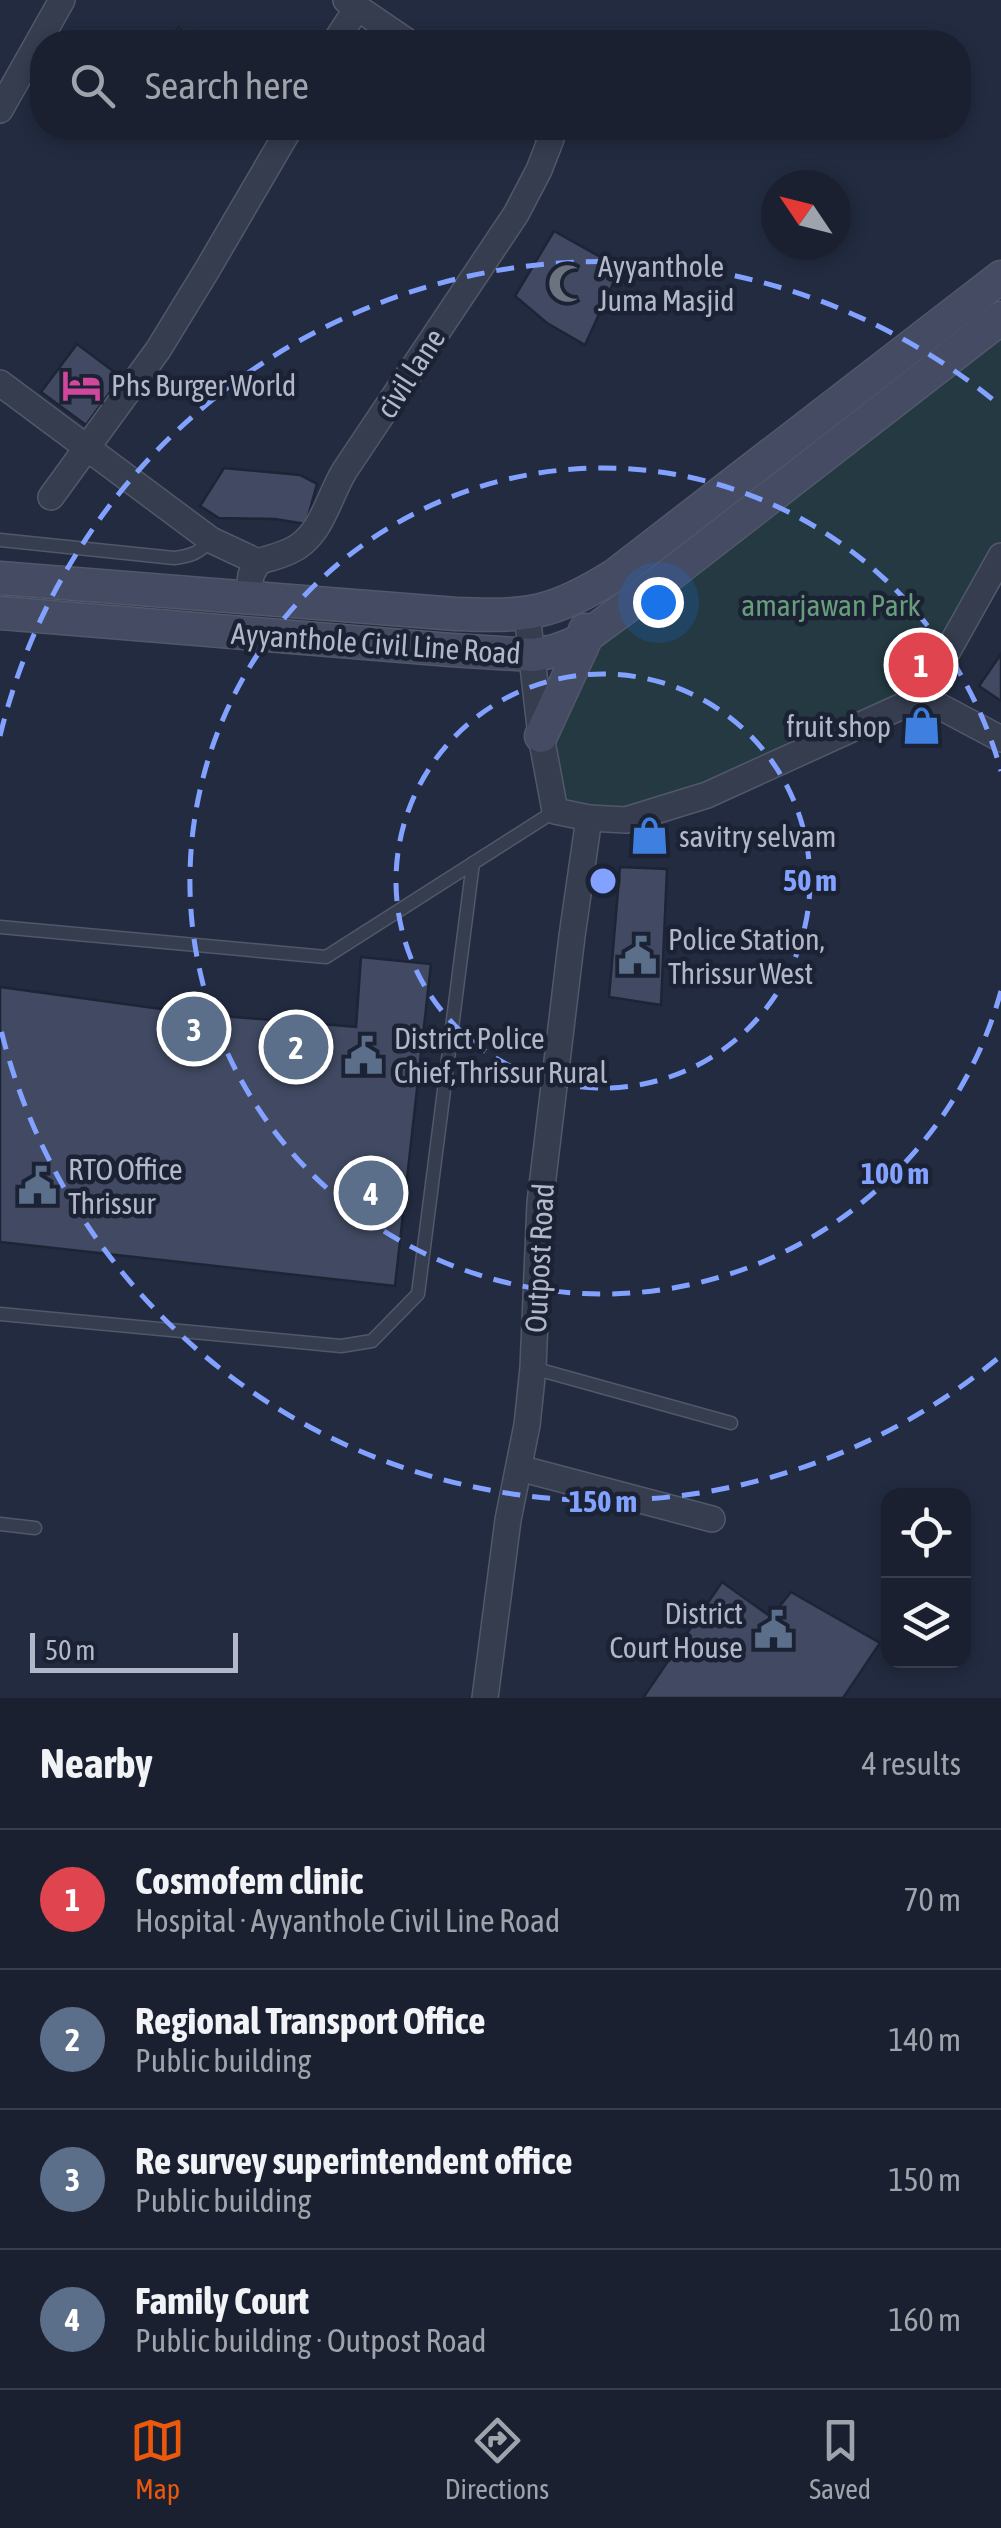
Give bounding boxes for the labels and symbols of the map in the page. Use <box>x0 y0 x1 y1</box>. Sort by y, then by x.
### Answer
north arrow <box>761 170 851 260</box>
place label: Ayyanthole Juma Masjid <box>598 249 734 317</box>
mosque icon: Ayyanthole Juma Masjid <box>547 262 589 304</box>
street label: civil lane <box>369 322 451 424</box>
hotel icon: Phs Burger World <box>60 364 102 406</box>
place label: Phs Burger World <box>111 368 296 402</box>
your location <box>633 577 684 628</box>
park label: amarjawan Park <box>741 588 921 622</box>
street label: Ayyanthole Civil Line Road <box>230 616 522 670</box>
pin: 1 <box>888 628 954 702</box>
shop icon: fruit shop <box>900 705 942 747</box>
place label: fruit shop <box>786 709 891 743</box>
shop icon: savitry selvam <box>628 815 670 857</box>
place label: savitry selvam <box>679 819 836 853</box>
centre of rings <box>585 863 621 899</box>
text: 50 m <box>783 863 837 897</box>
place label: Police Station, Thrissur West <box>668 922 825 990</box>
public building icon: Police Station, Thrissur West <box>617 935 659 977</box>
pin: 3 <box>162 992 226 1066</box>
pin: 2 <box>264 1010 328 1084</box>
place label: District Police Chief,Thrissur Rural <box>394 1021 607 1089</box>
public building icon: District Police Chief,Thrissur Rural <box>343 1034 385 1076</box>
place label: RTO Office Thrissur <box>68 1152 183 1220</box>
pin: 4 <box>338 1156 404 1230</box>
text: 100 m <box>861 1156 929 1190</box>
public building icon: RTO Office Thrissur <box>17 1165 59 1207</box>
street label: Outpost Road <box>518 1182 560 1334</box>
text: 150 m <box>569 1484 637 1518</box>
place label: District Court House <box>609 1596 743 1664</box>
public building icon: District Court House <box>752 1609 794 1651</box>
scale bar <box>30 1628 238 1672</box>

